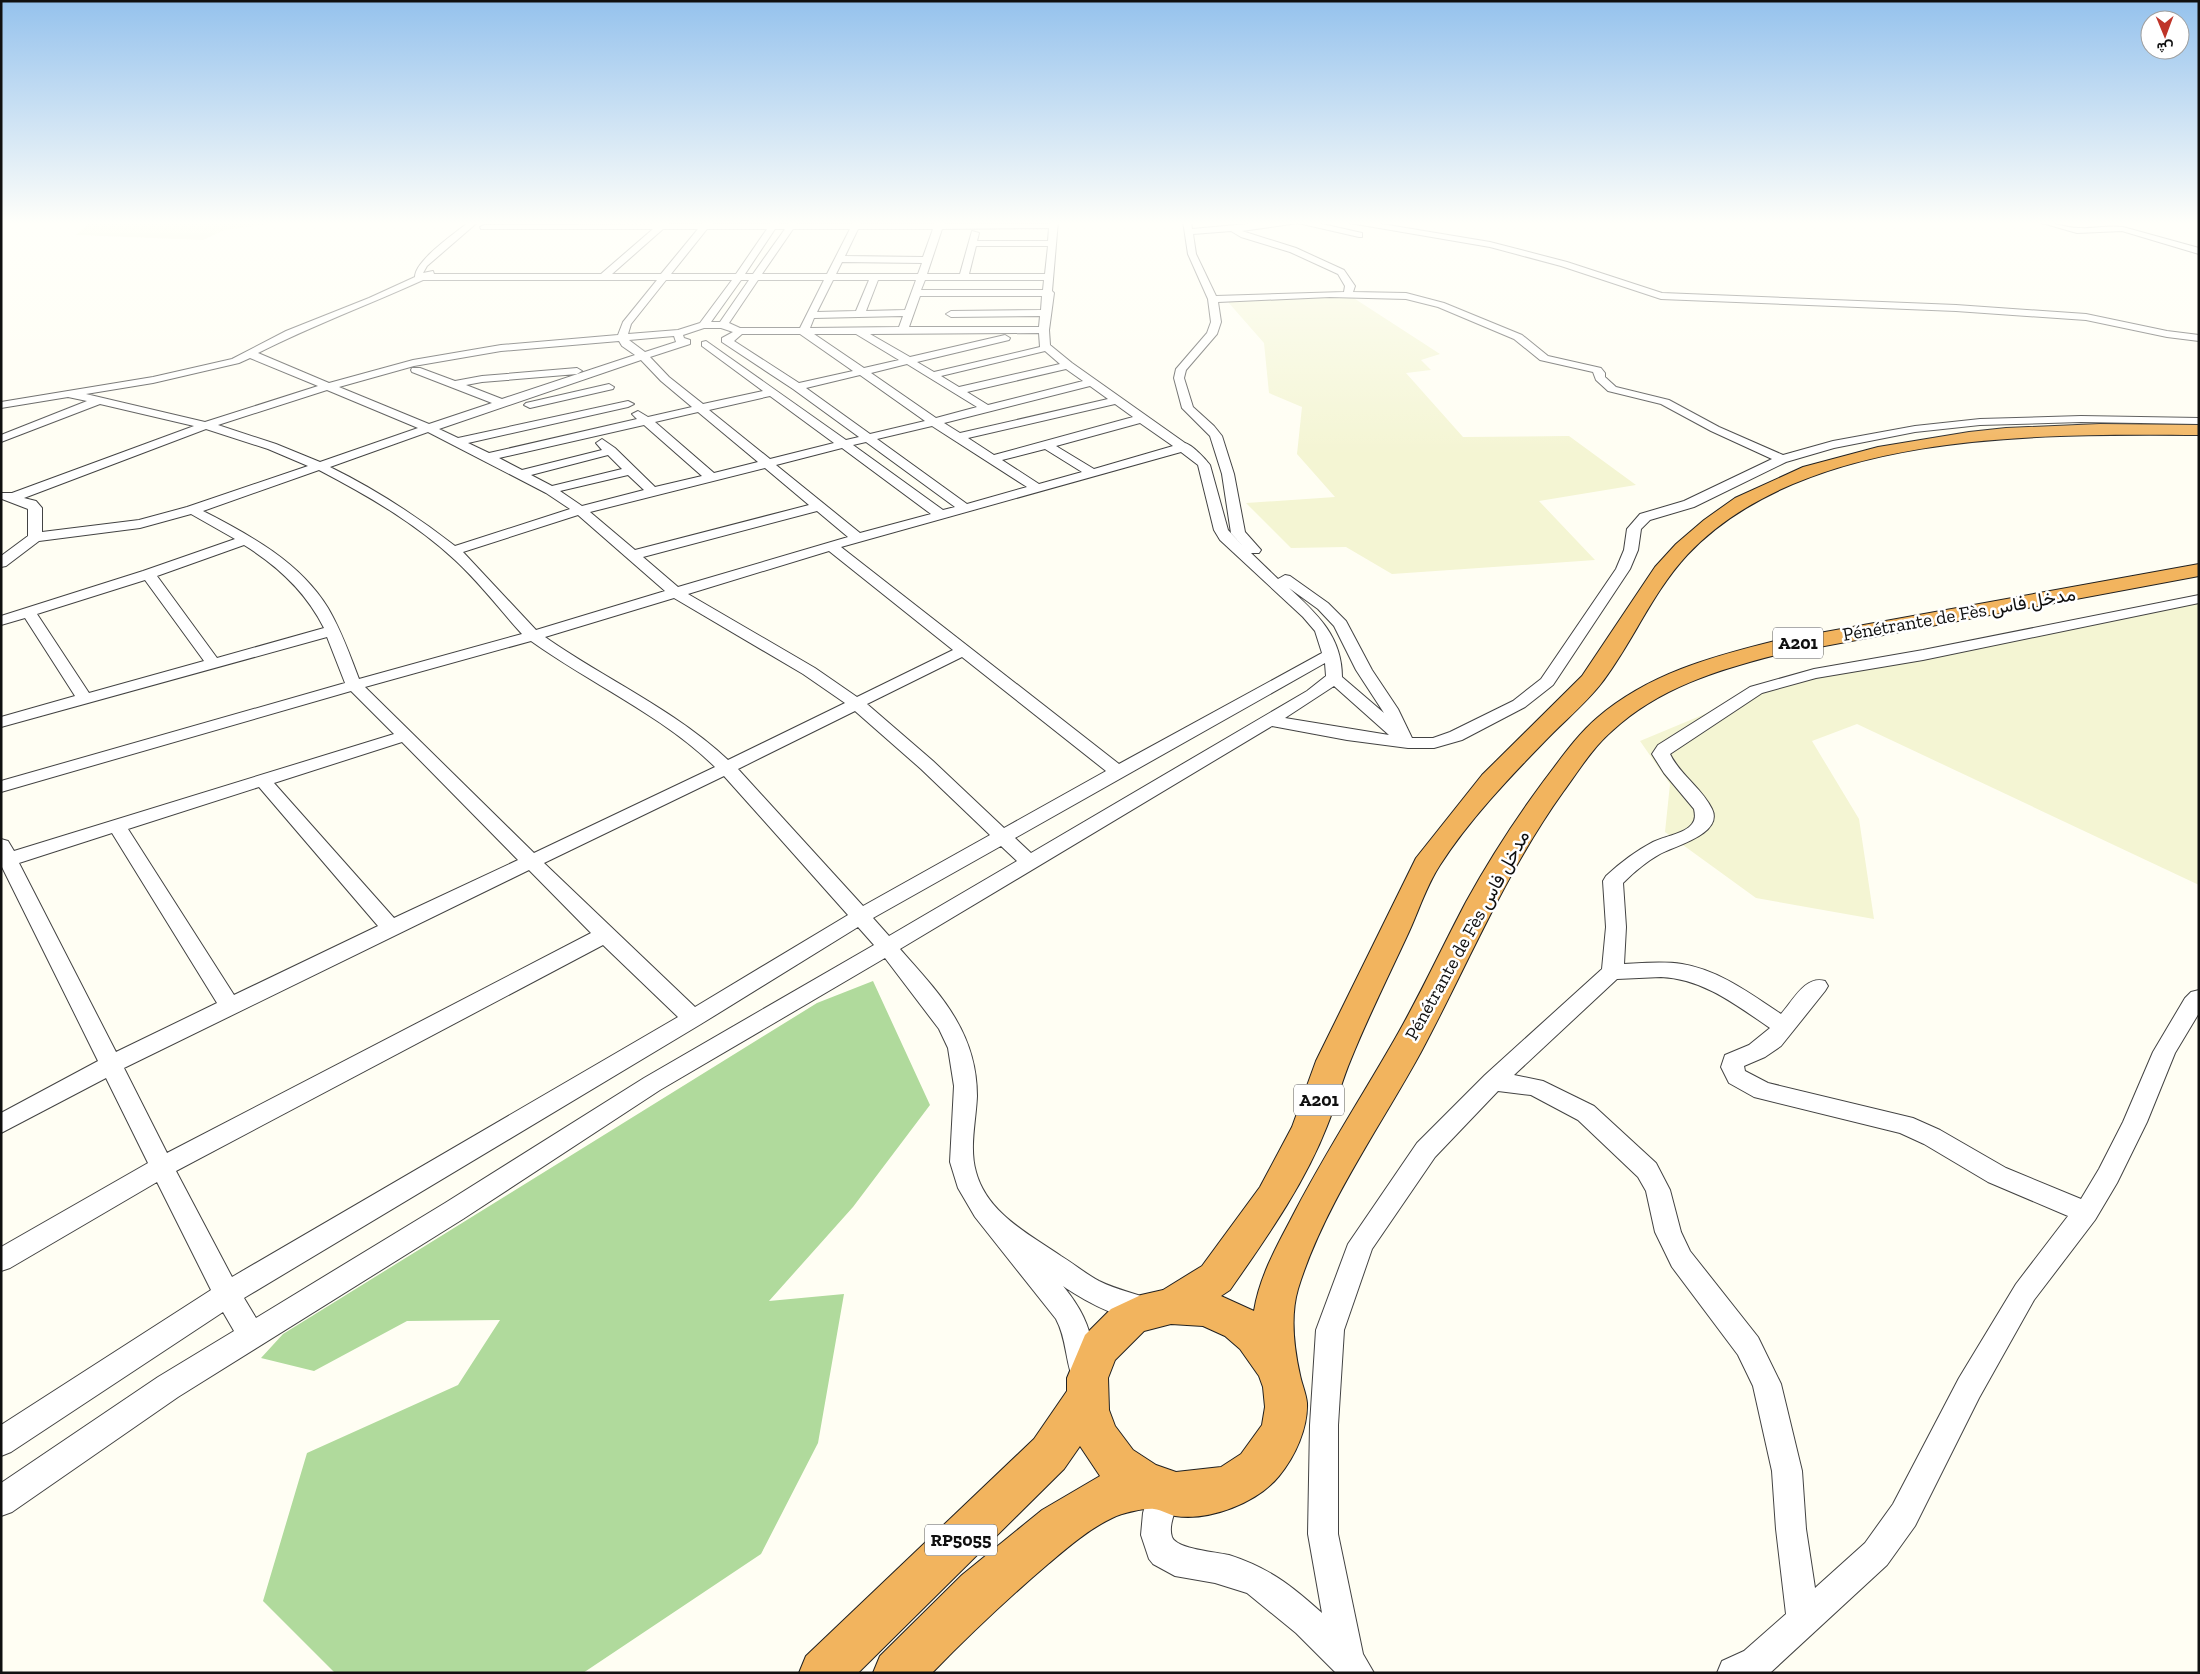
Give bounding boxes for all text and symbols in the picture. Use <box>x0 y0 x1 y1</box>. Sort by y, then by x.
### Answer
north arrow <box>2140 10 2190 60</box>
text: ش <box>2156 39 2174 56</box>
street label: Pénétrante de Fès مدخل فاس <box>1841 582 2077 646</box>
road number: A201 <box>1773 628 1823 658</box>
street label: Pénétrante de Fès مدخل فاس <box>1400 826 1534 1044</box>
road number: A201 <box>1294 1084 1344 1116</box>
road number: RP5055 <box>925 1524 997 1556</box>

